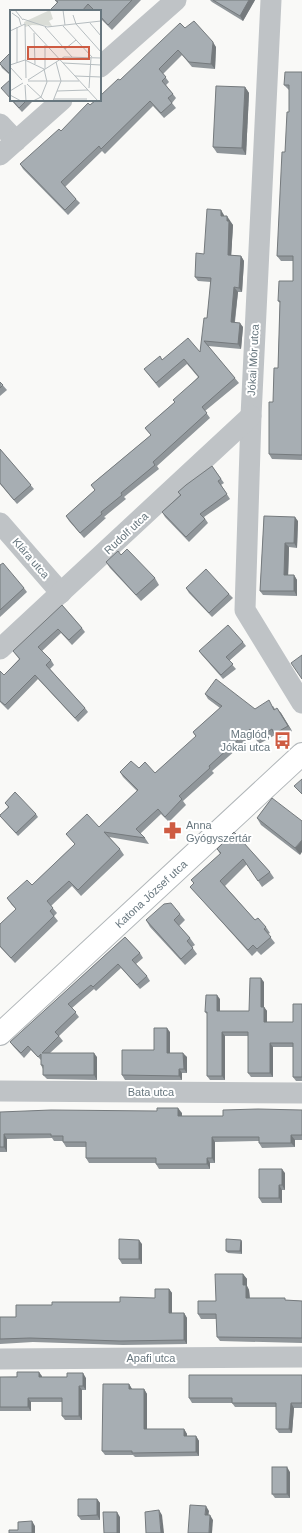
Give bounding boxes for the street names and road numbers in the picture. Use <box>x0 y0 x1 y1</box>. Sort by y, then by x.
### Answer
street label: Jókai Mór utca <box>245 323 261 396</box>
street label: Rudolf utca <box>102 509 151 556</box>
street label: Klára utca <box>10 535 52 581</box>
street label: Katona József utca <box>113 857 190 930</box>
street label: Bata utca <box>128 1086 175 1098</box>
street label: Apafi utca <box>127 1352 176 1364</box>

